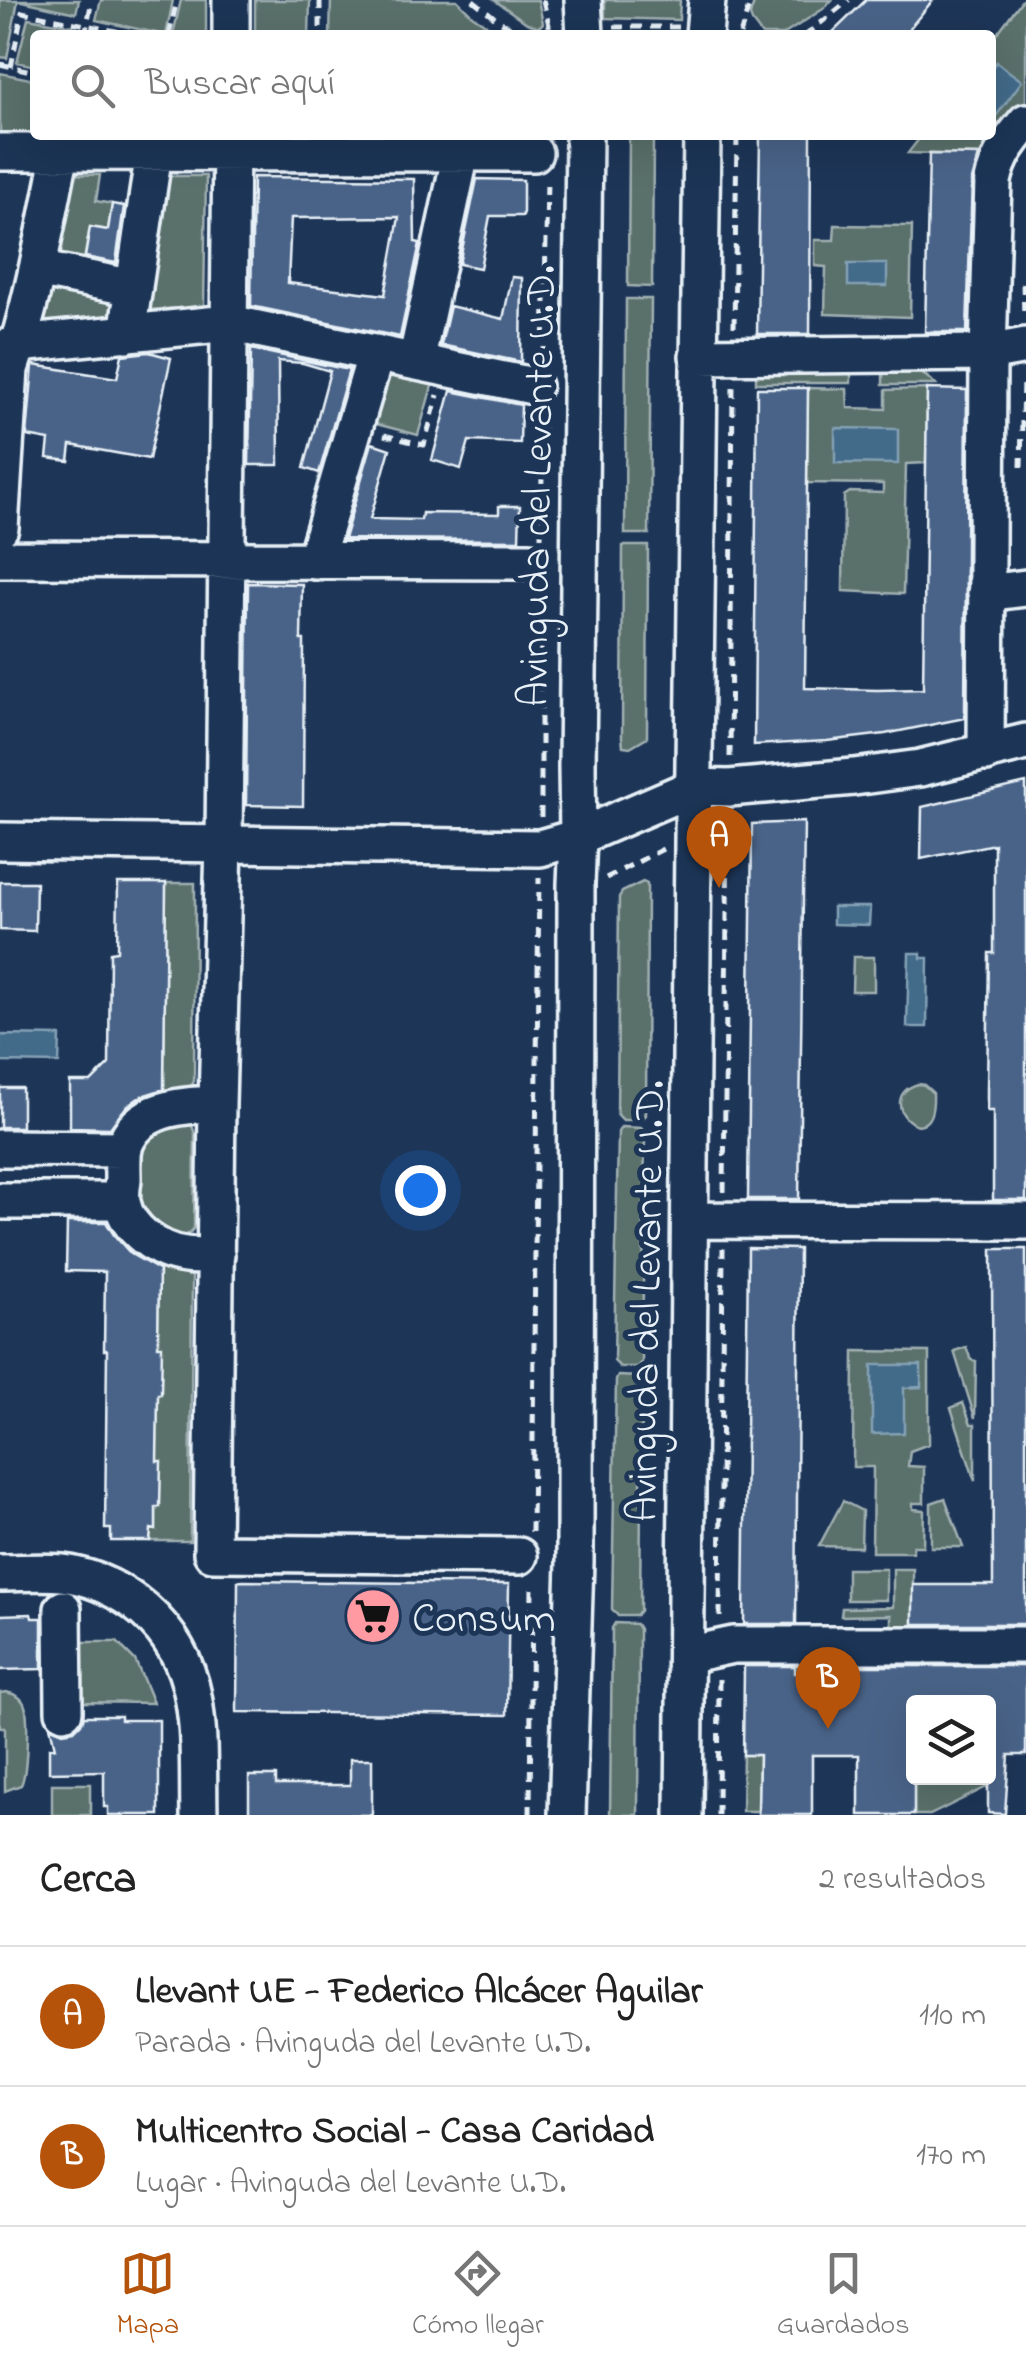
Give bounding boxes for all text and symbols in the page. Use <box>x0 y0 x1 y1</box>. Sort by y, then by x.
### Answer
search box <box>30 30 996 140</box>
text: Buscar aquí <box>145 57 335 113</box>
icon: search <box>65 58 120 113</box>
street label: Avinguda del Levante U.D. <box>505 265 574 707</box>
pin: A <box>686 806 752 888</box>
street label: Avinguda del Levante U.D. <box>614 1080 683 1522</box>
your location <box>395 1165 446 1216</box>
supermarket icon: Consum <box>343 1586 403 1646</box>
place label: Consum <box>412 1590 555 1651</box>
pin: B <box>796 1646 860 1729</box>
map controls <box>906 1695 996 1785</box>
button: layers <box>906 1695 996 1785</box>
text: Cerca <box>40 1850 136 1911</box>
text: 2 resultados <box>819 1857 986 1904</box>
text: Llevant UE - Federico Alcácer Aguilar <box>135 1965 702 2021</box>
text: A <box>63 1993 82 2040</box>
text: 110 m <box>919 1993 986 2040</box>
text: Parada · Avinguda del Levante U.D. <box>135 2021 591 2068</box>
text: Multicentro Social - Casa Caridad <box>135 2105 654 2161</box>
text: B <box>62 2133 83 2180</box>
text: 170 m <box>916 2133 986 2180</box>
text: Lugar · Avinguda del Levante U.D. <box>135 2161 566 2208</box>
tab: Mapa <box>117 2246 179 2347</box>
tab: Cómo llegar <box>412 2246 544 2347</box>
tab: Guardados <box>777 2246 909 2347</box>

